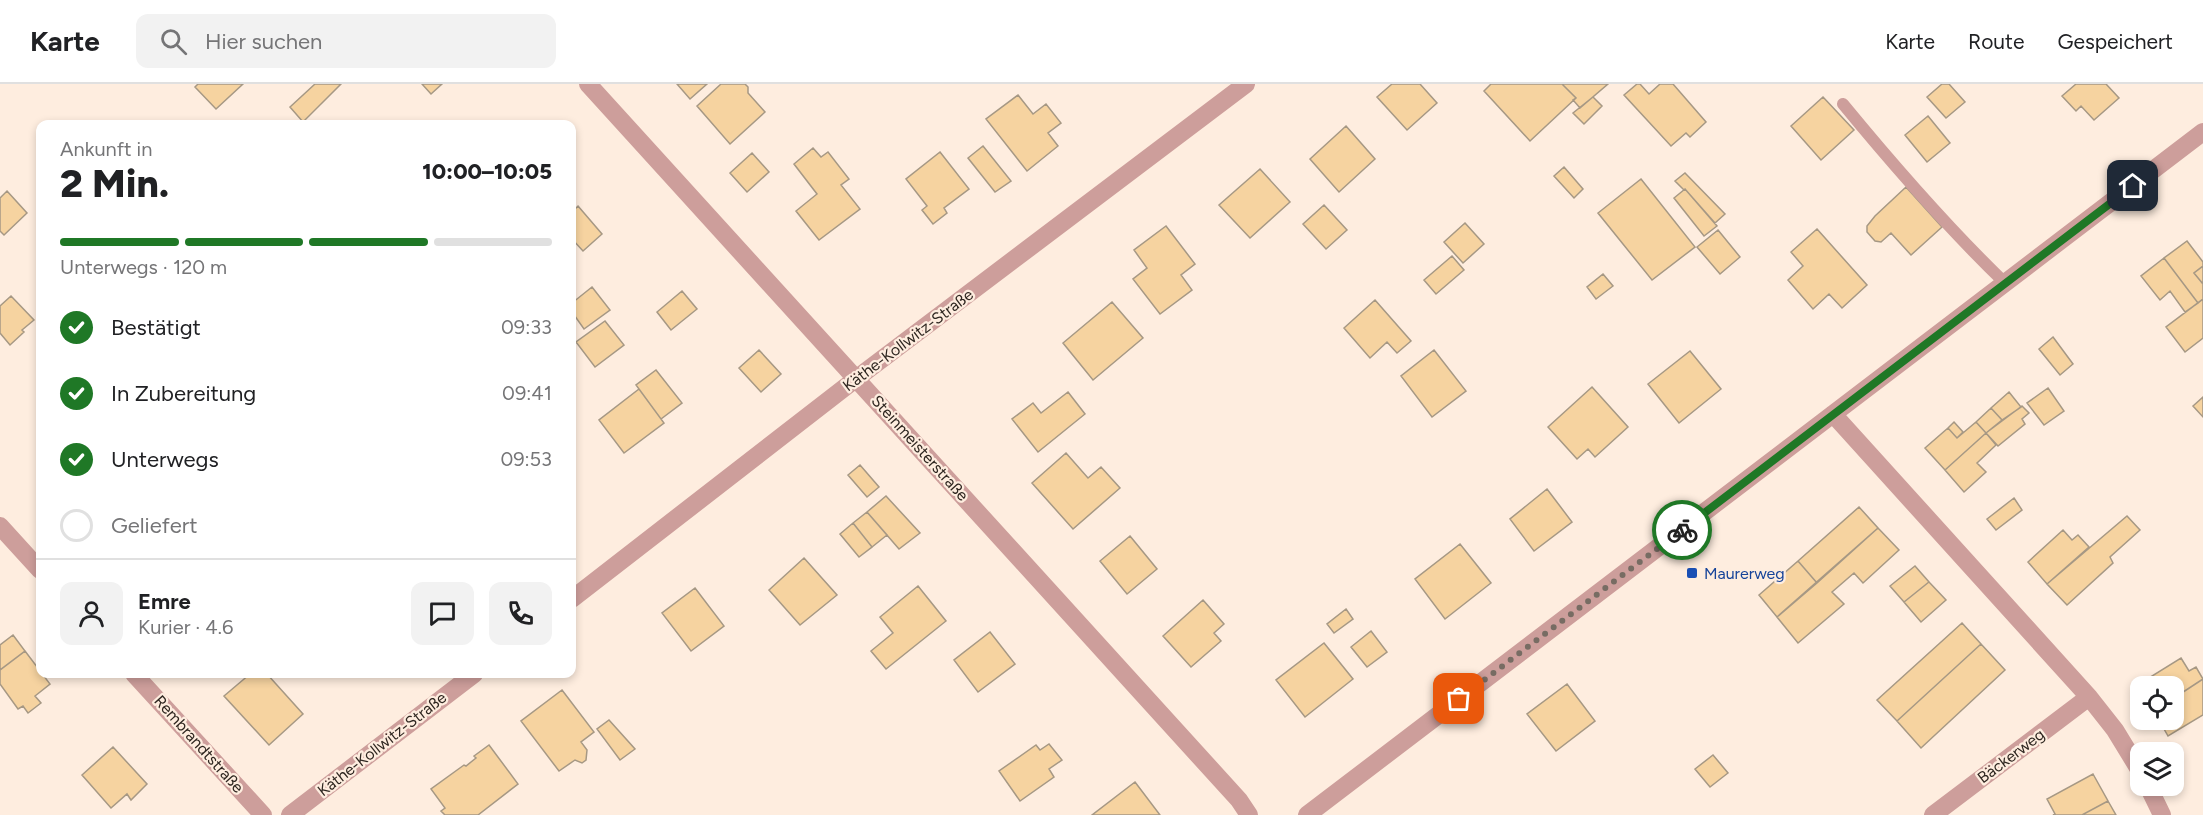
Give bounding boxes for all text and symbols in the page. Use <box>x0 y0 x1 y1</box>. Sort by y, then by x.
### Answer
search box <box>136 14 556 68</box>
text: Karte <box>30 24 100 58</box>
icon: search <box>157 25 190 58</box>
text: Hier suchen <box>205 28 322 55</box>
text: Karte <box>1885 29 1935 54</box>
text: Route <box>1968 29 2024 54</box>
text: Gespeichert <box>2057 29 2173 54</box>
text: Ankunft in <box>60 137 152 161</box>
text: 10:00–10:05 <box>422 158 552 185</box>
text: 2 Min. <box>60 160 169 207</box>
pin <box>2107 160 2158 211</box>
icon: home <box>2116 169 2149 202</box>
text: Unterwegs · 120 m <box>60 255 227 279</box>
street label: Käthe-Kollwitz-Straße <box>839 285 977 395</box>
icon: check <box>60 311 93 344</box>
text: Bestätigt <box>111 314 201 341</box>
text: 09:33 <box>501 315 552 339</box>
icon: check <box>60 377 93 410</box>
text: In Zubereitung <box>111 380 256 407</box>
text: 09:41 <box>502 381 552 405</box>
street label: Steinmeisterstraße <box>868 391 973 505</box>
icon: check <box>60 443 93 476</box>
text: Unterwegs <box>111 446 219 473</box>
text: 09:53 <box>500 447 552 471</box>
courier <box>1652 500 1712 560</box>
text: Geliefert <box>111 512 198 539</box>
icon: bike <box>1666 514 1699 547</box>
place label: Maurerweg <box>1704 564 1785 583</box>
marker: Maurerweg <box>1685 566 1699 580</box>
button: person <box>60 582 123 645</box>
button: chat <box>411 582 474 645</box>
button: phone <box>489 582 552 645</box>
text: Emre <box>138 588 191 615</box>
text: Kurier · 4.6 <box>138 615 233 639</box>
pin <box>1433 673 1484 724</box>
map controls <box>2130 676 2184 796</box>
button: locate <box>2130 676 2184 730</box>
icon: bag <box>1442 682 1475 715</box>
street label: Käthe-Kollwitz-Straße <box>314 688 450 800</box>
street label: Rembrandtstraße <box>150 691 248 797</box>
street label: Bäckerweg <box>1974 725 2048 787</box>
button: layers <box>2130 742 2184 796</box>

